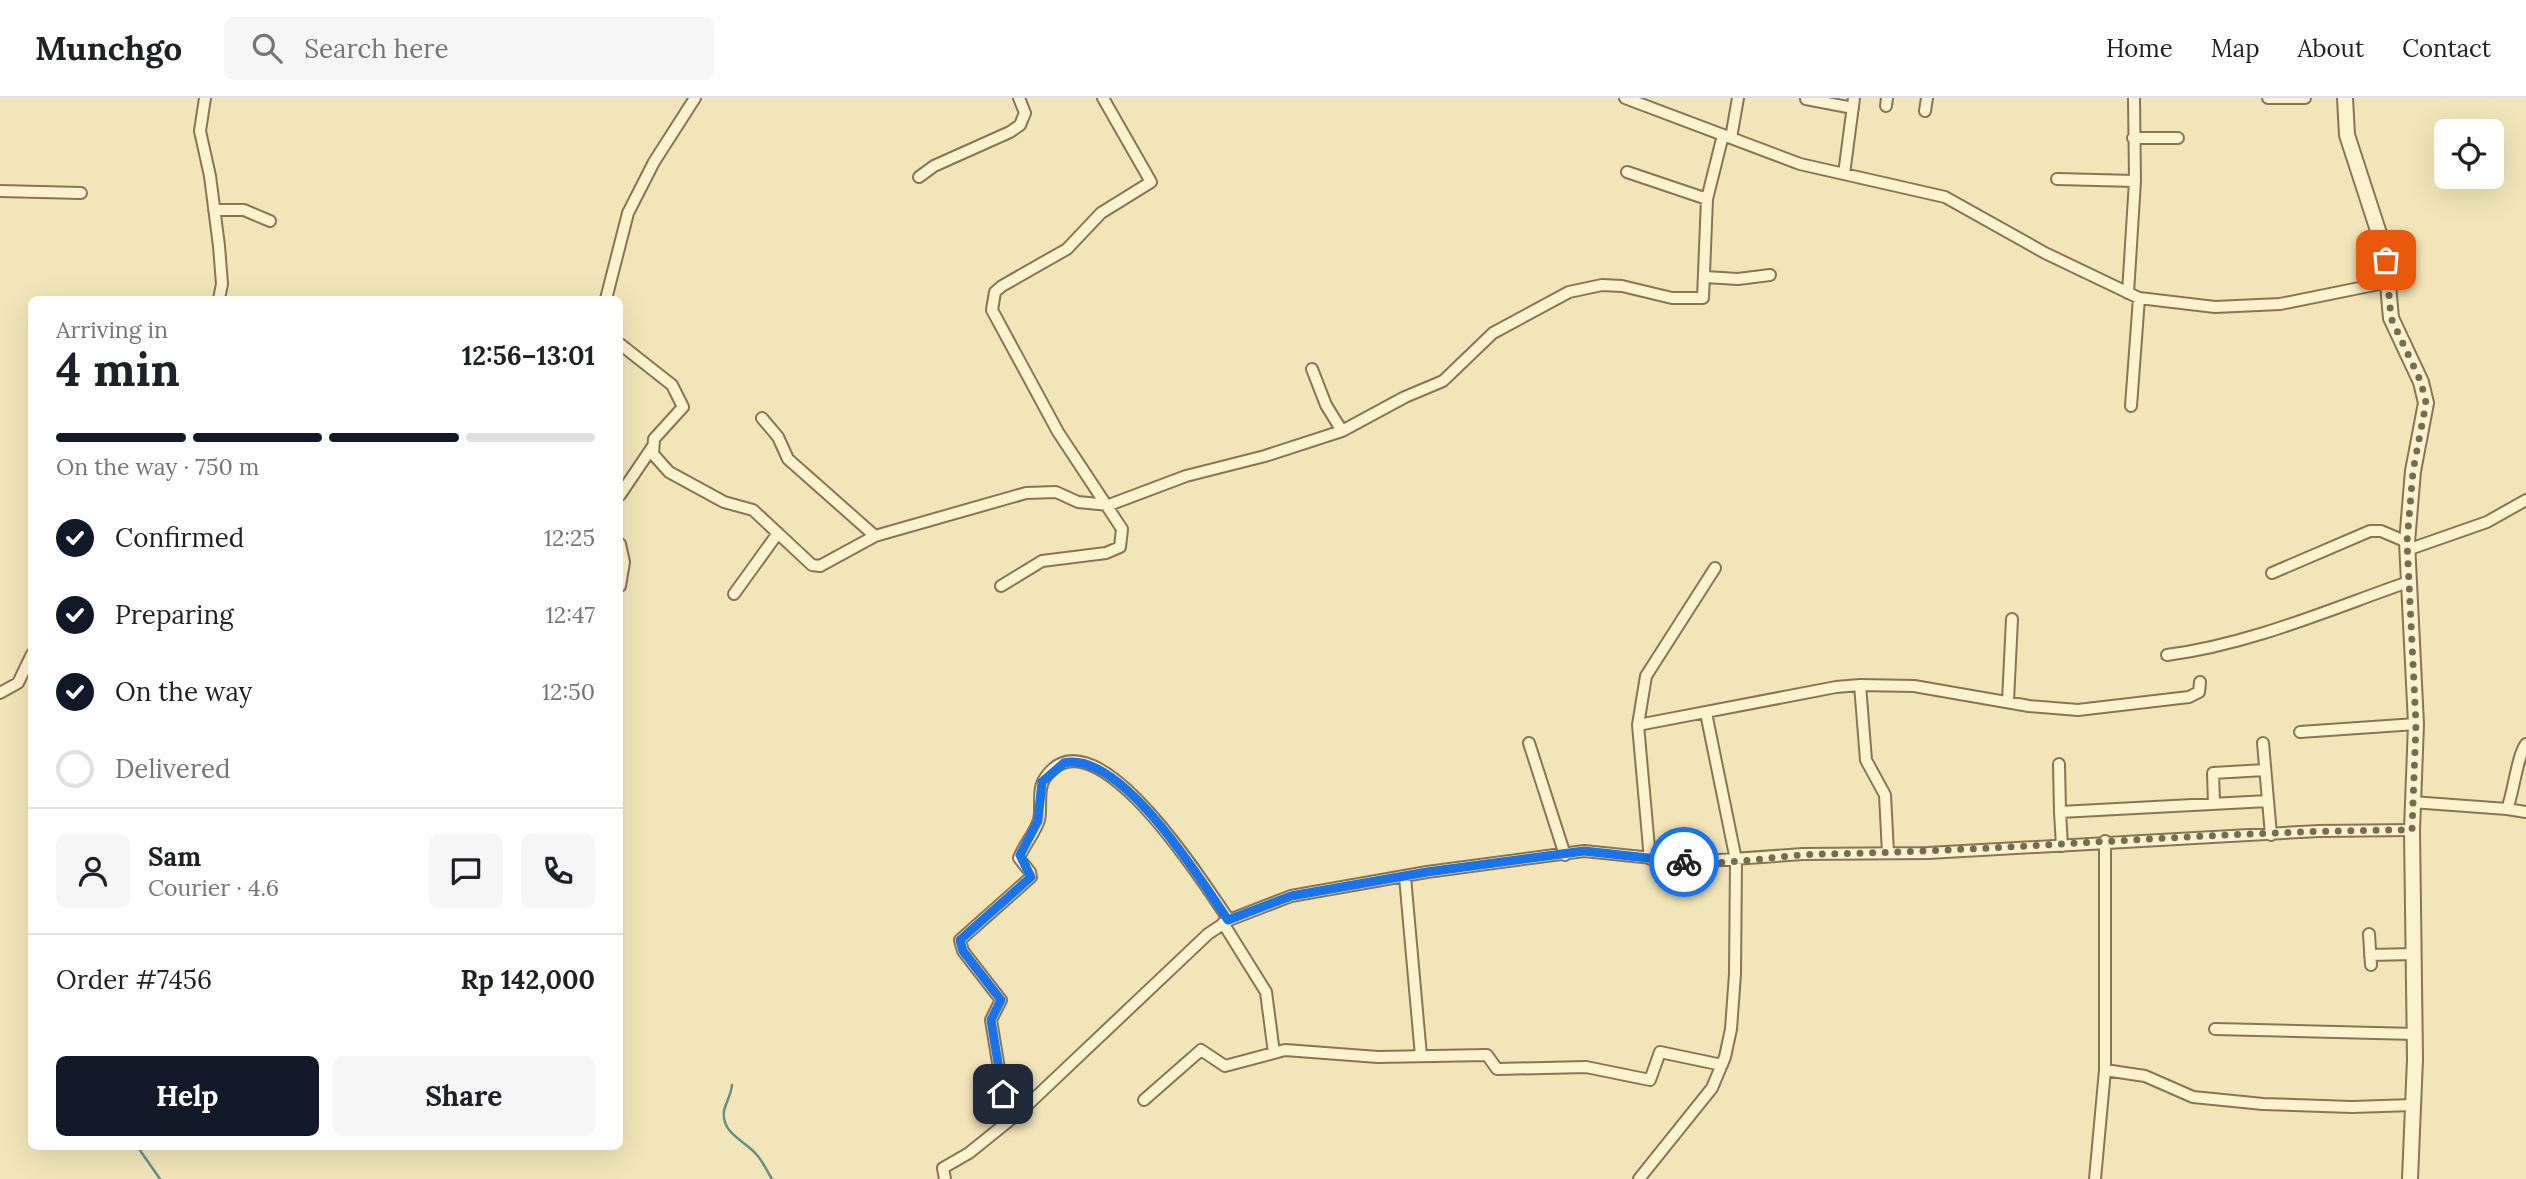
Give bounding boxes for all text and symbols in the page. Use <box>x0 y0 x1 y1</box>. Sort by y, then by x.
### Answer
search box <box>224 17 714 80</box>
text: Munchgo <box>35 27 182 69</box>
icon: search <box>248 29 286 67</box>
text: Search here <box>304 32 449 65</box>
text: Home <box>2106 33 2173 64</box>
text: Map <box>2211 33 2260 64</box>
text: About <box>2298 33 2364 64</box>
text: Contact <box>2402 33 2491 64</box>
map controls <box>2434 119 2504 189</box>
button: locate <box>2434 119 2504 189</box>
pin <box>2356 230 2416 290</box>
icon: bag <box>2367 241 2405 279</box>
text: Arriving in <box>56 315 168 344</box>
text: 12:56–13:01 <box>462 339 595 372</box>
text: 4 min <box>56 340 180 399</box>
text: On the way · 750 m <box>56 452 259 481</box>
icon: check <box>56 519 94 557</box>
text: Confirmed <box>115 521 244 554</box>
text: 12:25 <box>544 523 595 552</box>
icon: check <box>56 596 94 634</box>
text: Preparing <box>115 598 234 631</box>
text: 12:47 <box>545 600 595 629</box>
icon: check <box>56 673 94 711</box>
text: On the way <box>115 675 252 708</box>
text: 12:50 <box>542 677 595 706</box>
text: Delivered <box>115 752 231 785</box>
courier <box>1649 827 1719 897</box>
button: person <box>56 834 130 908</box>
button: chat <box>429 834 503 908</box>
button: phone <box>521 834 595 908</box>
text: Sam <box>148 840 201 873</box>
icon: bike <box>1665 843 1703 881</box>
text: Courier · 4.6 <box>148 873 279 902</box>
text: Order #7456 <box>56 963 212 996</box>
text: Rp 142,000 <box>461 963 595 996</box>
button: Help <box>56 1056 319 1136</box>
button: Share <box>333 1056 595 1136</box>
pin <box>973 1064 1033 1124</box>
icon: home <box>984 1075 1022 1113</box>

